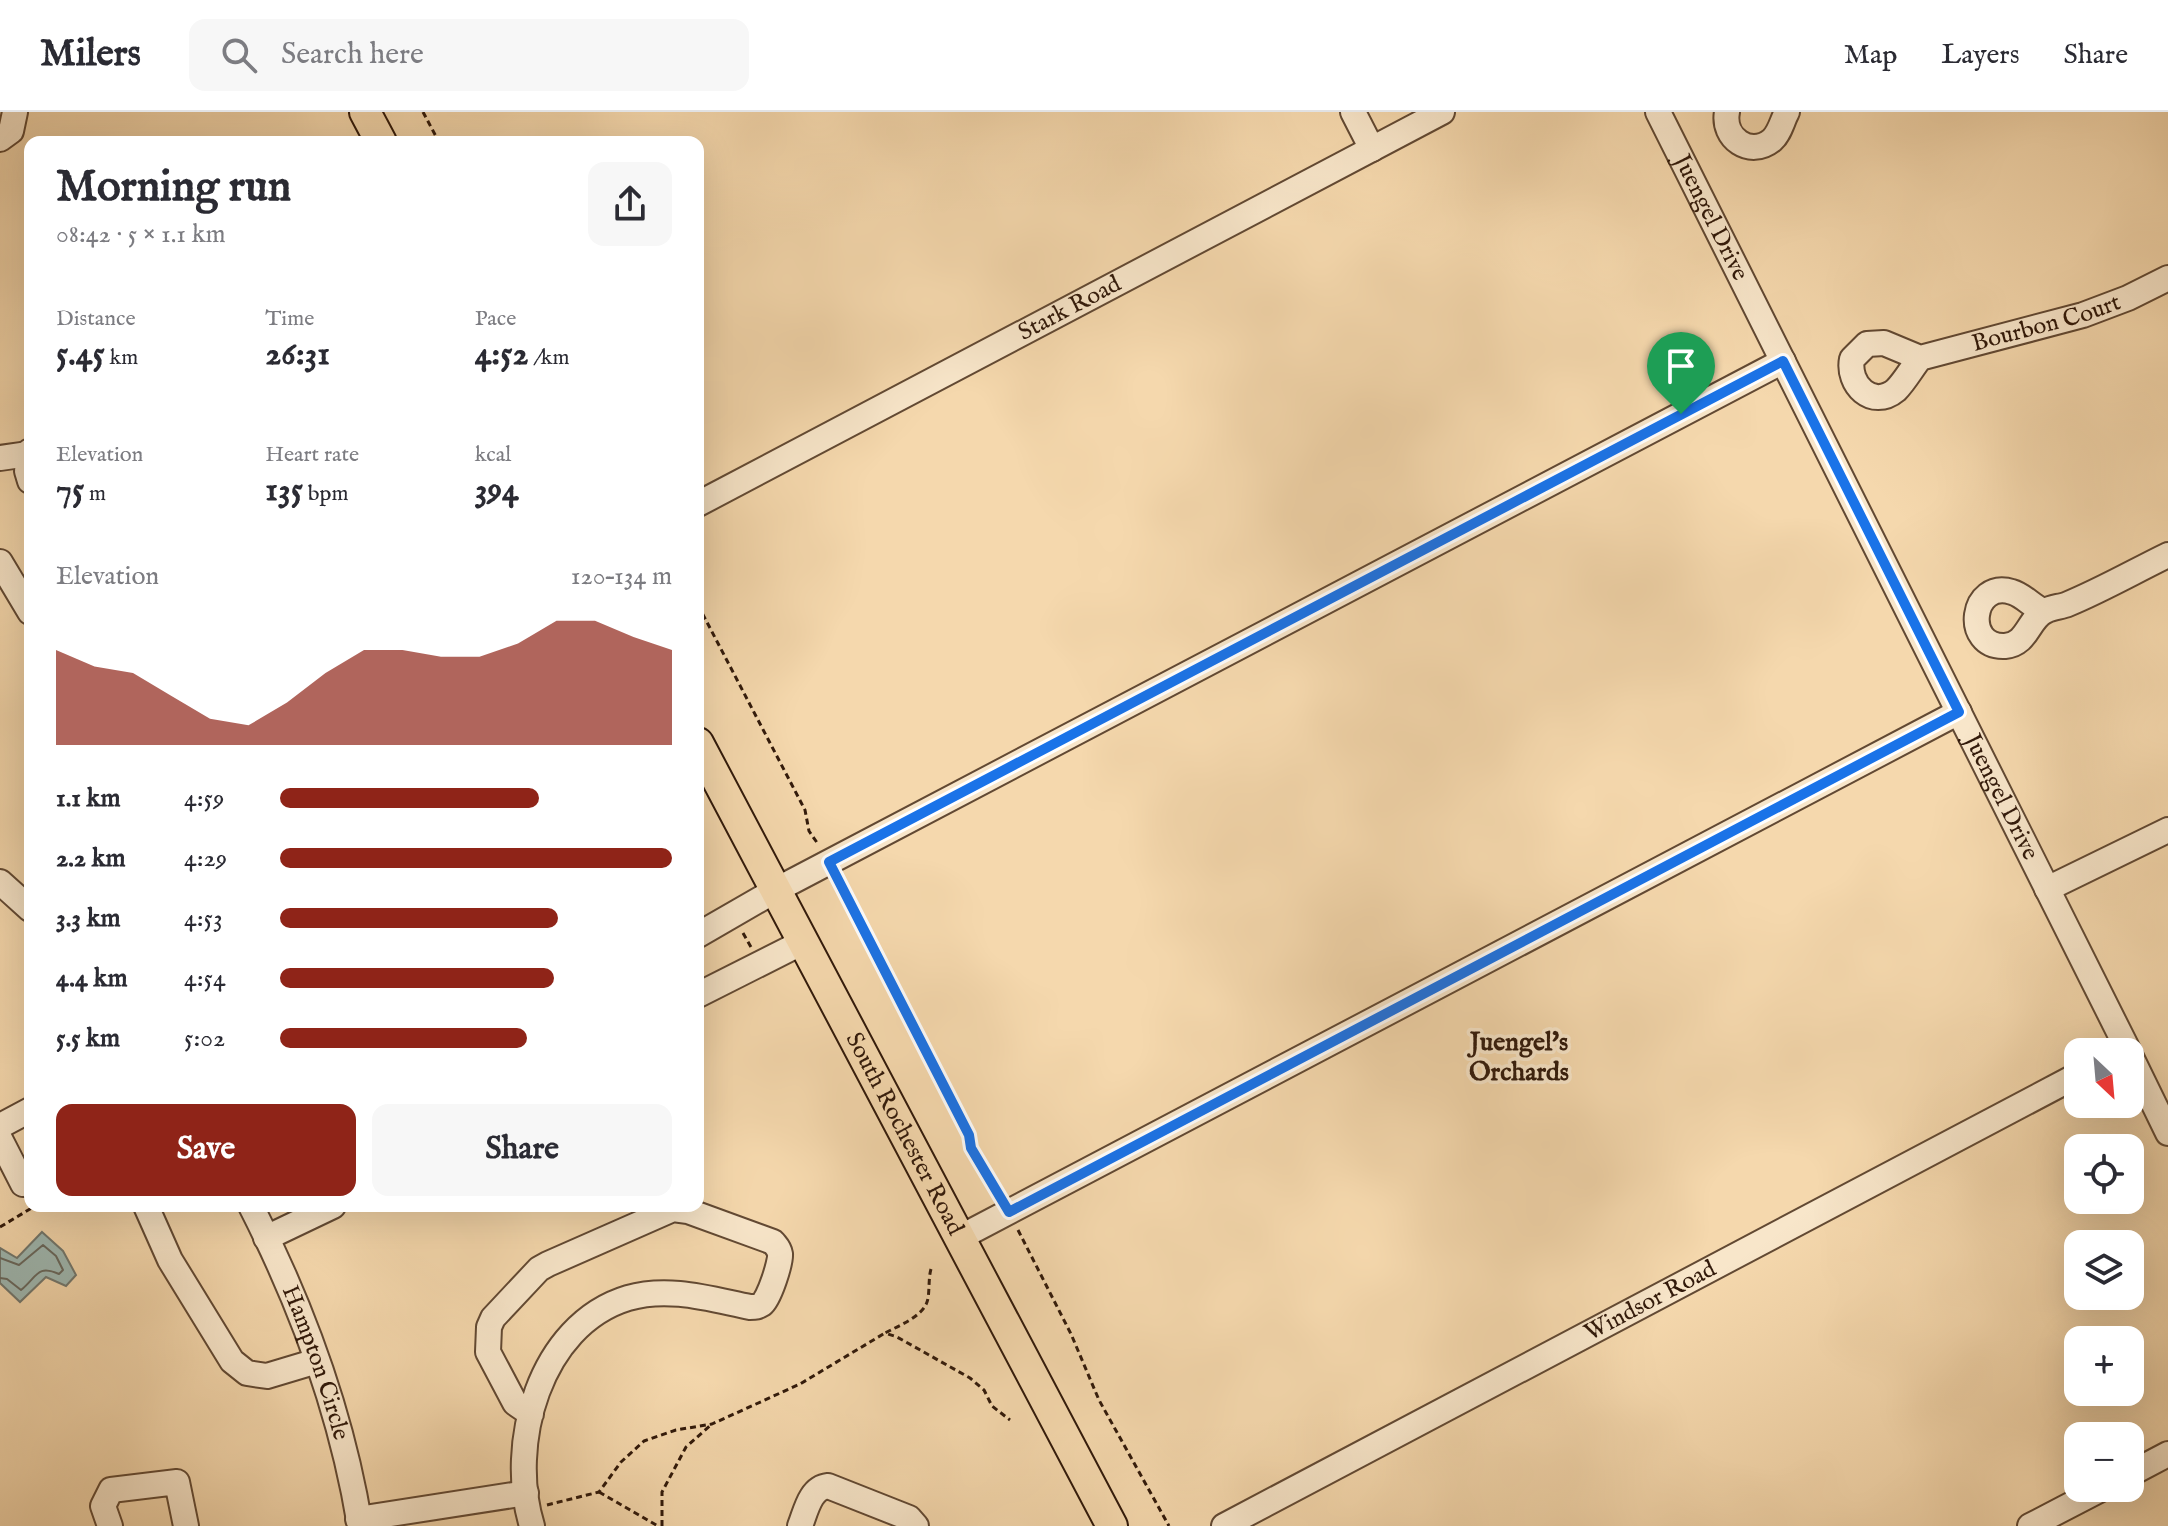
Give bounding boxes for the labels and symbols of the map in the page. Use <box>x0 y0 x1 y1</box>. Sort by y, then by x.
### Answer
street label: Juengel Drive <box>1665 147 1755 286</box>
street label: Stark Road <box>1013 268 1127 348</box>
street label: Bourbon Court <box>1969 287 2125 359</box>
pin <box>1647 332 1715 414</box>
street label: Juengel Drive <box>1955 726 2046 865</box>
district label: Juengel's Orchards <box>1467 1026 1569 1089</box>
street label: South Rochester Road <box>838 1027 971 1241</box>
north arrow <box>2064 1038 2144 1118</box>
street label: Windsor Road <box>1579 1253 1722 1348</box>
street label: Hampton Circle <box>275 1281 357 1443</box>

